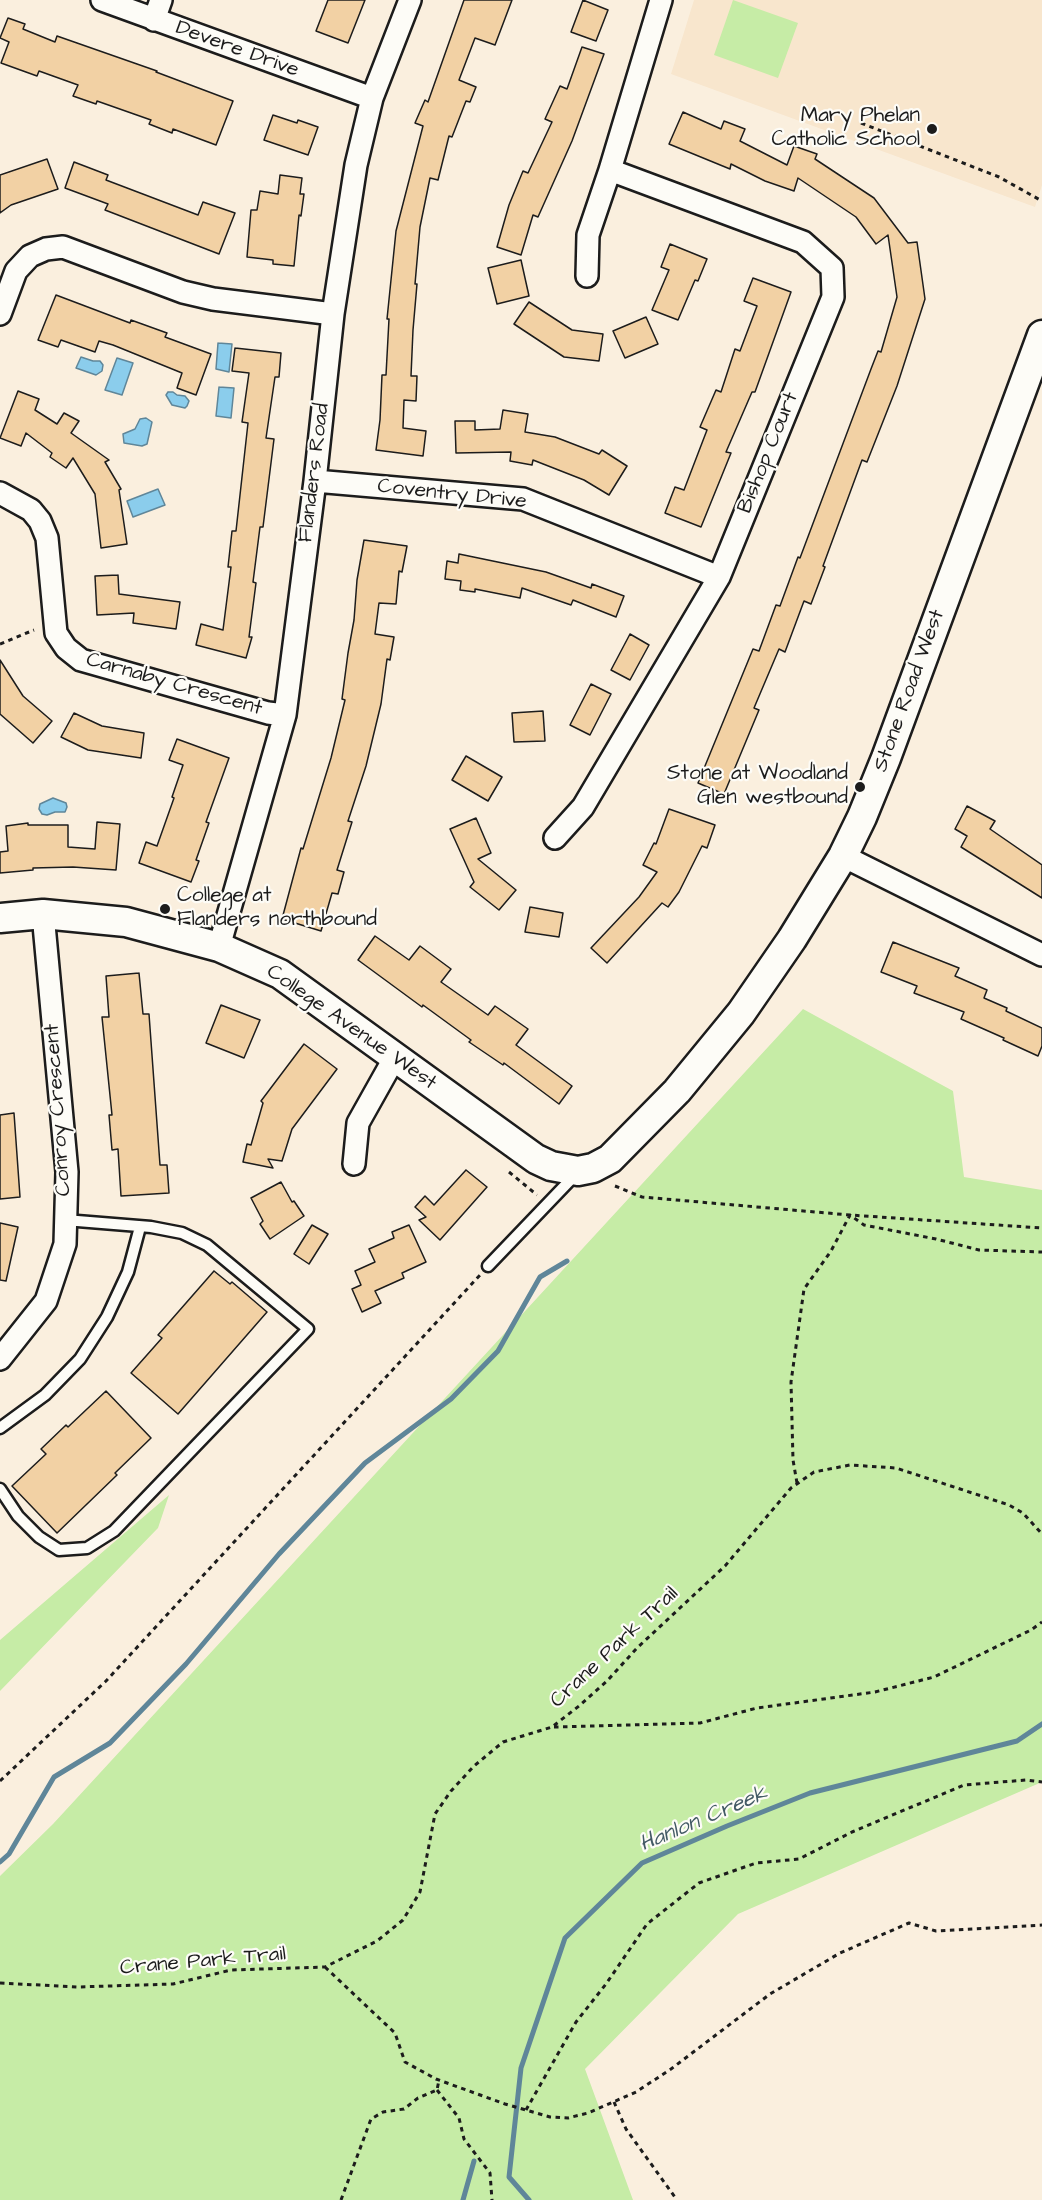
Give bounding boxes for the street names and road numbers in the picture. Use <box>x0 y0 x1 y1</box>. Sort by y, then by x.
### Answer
street label: Devere Drive <box>172 16 302 84</box>
street label: Bishop Court <box>733 389 805 517</box>
street label: Flanders Road <box>294 402 336 544</box>
street label: Coventry Drive <box>376 475 528 515</box>
street label: Stone Road West <box>869 606 951 776</box>
street label: Carnaby Crescent <box>83 648 265 722</box>
street label: College Avenue West <box>261 960 441 1096</box>
street label: Conroy Crescent <box>40 1023 78 1197</box>
street label: Crane Park Trail <box>546 1582 684 1714</box>
street label: Crane Park Trail <box>119 1942 287 1982</box>

